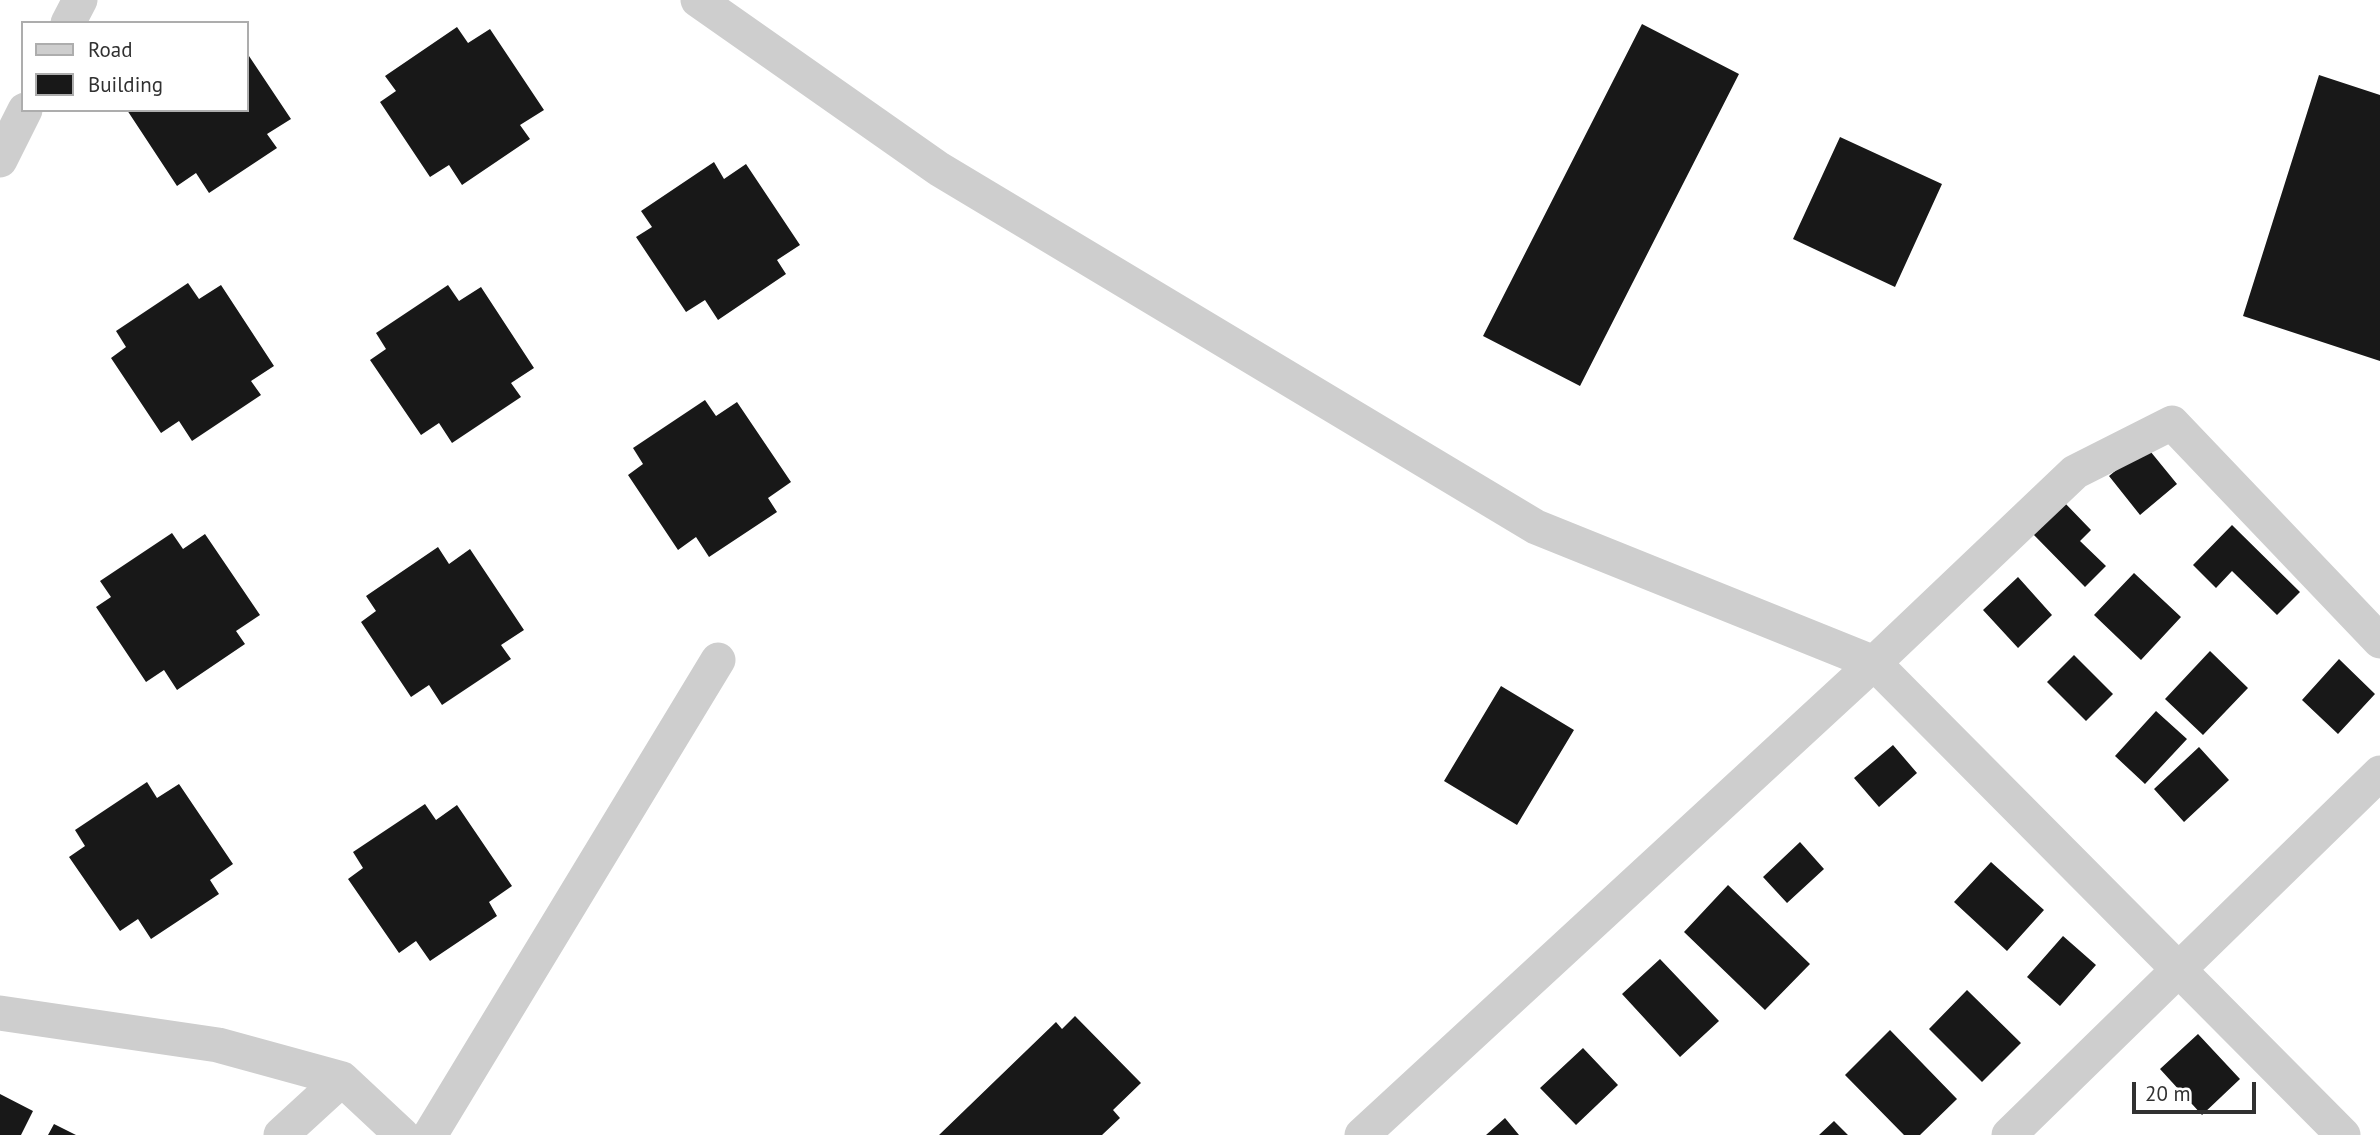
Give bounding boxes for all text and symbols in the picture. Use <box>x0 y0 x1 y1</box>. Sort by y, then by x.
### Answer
legend <box>21 21 248 112</box>
text: Road <box>88 36 132 63</box>
text: Building <box>88 71 163 98</box>
scale bar <box>2135 1068 2259 1112</box>
text: 20 m <box>2145 1080 2191 1107</box>

